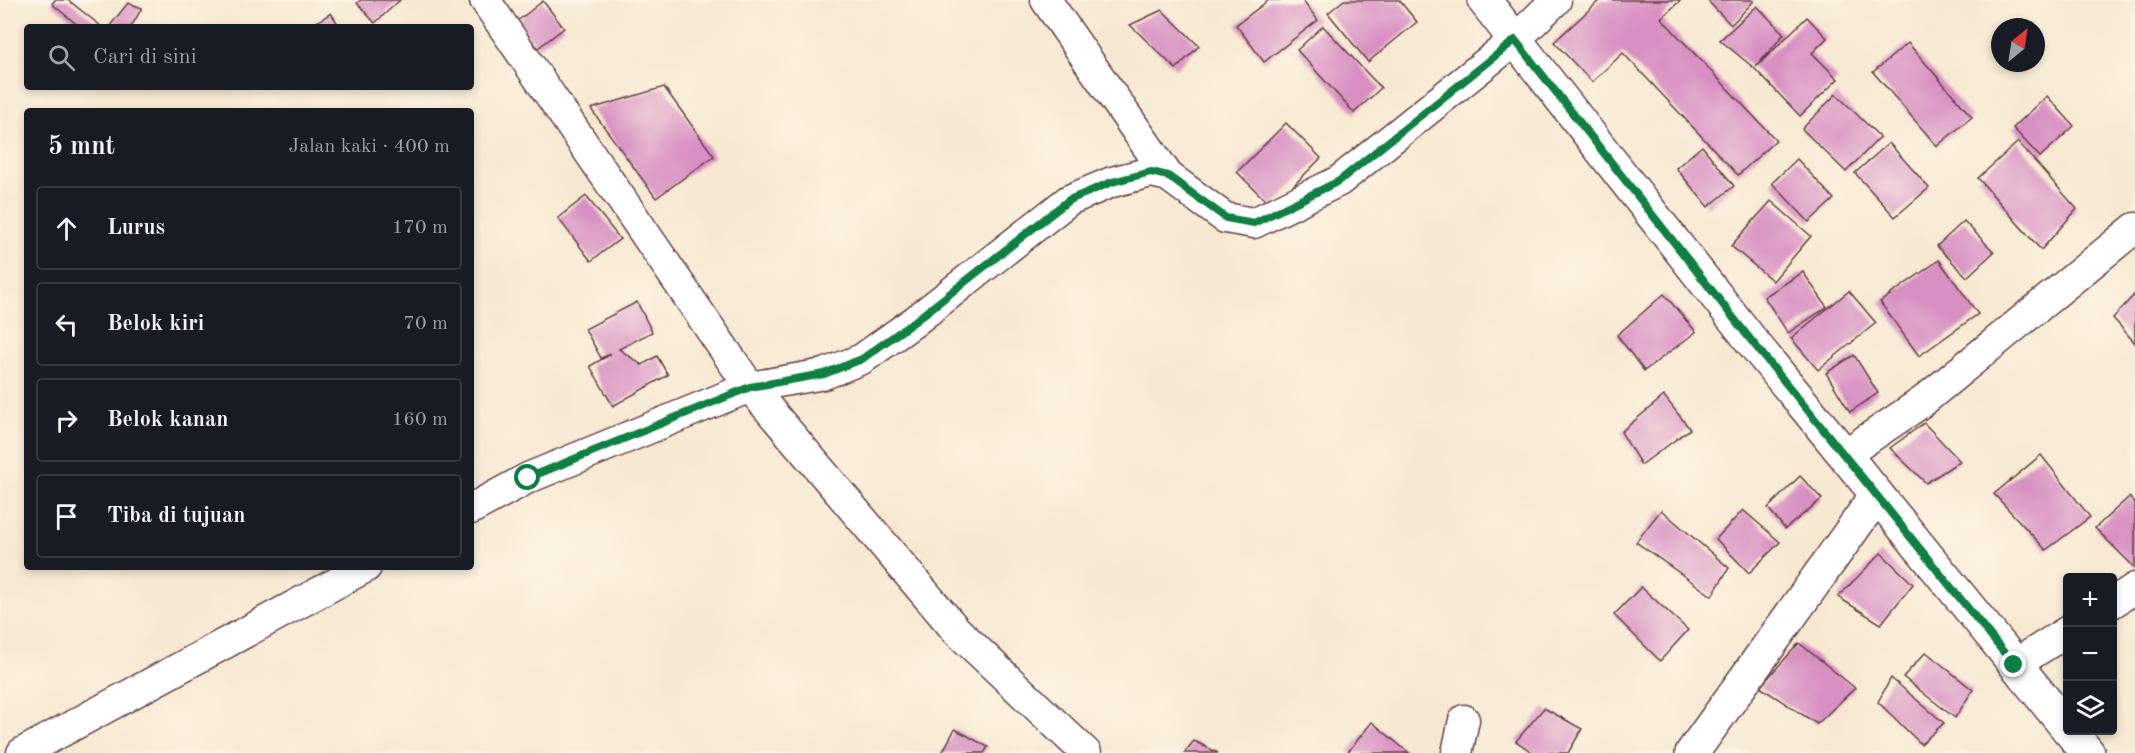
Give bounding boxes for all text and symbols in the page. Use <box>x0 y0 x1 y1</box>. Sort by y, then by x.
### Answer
north arrow <box>1991 18 2045 72</box>
search box <box>24 24 474 90</box>
icon: search <box>45 41 78 74</box>
text: Cari di sini <box>93 46 197 68</box>
text: 5 mnt <box>48 134 115 160</box>
text: Jalan kaki · 400 m <box>288 137 450 157</box>
icon: ahead <box>50 212 83 245</box>
text: Lurus <box>107 217 165 239</box>
text: 170 m <box>392 218 448 238</box>
icon: left <box>50 308 83 341</box>
text: Belok kiri <box>107 313 204 335</box>
text: 70 m <box>403 314 448 334</box>
icon: right <box>50 404 83 437</box>
text: Belok kanan <box>107 409 229 431</box>
text: 160 m <box>392 410 448 430</box>
route start <box>514 464 540 490</box>
icon: arrive <box>50 500 83 533</box>
text: Tiba di tujuan <box>107 505 245 527</box>
map controls <box>2063 573 2117 735</box>
button: + <box>2063 573 2117 627</box>
button: − <box>2063 627 2117 681</box>
route end <box>2000 651 2026 677</box>
button: layers <box>2063 681 2117 735</box>

